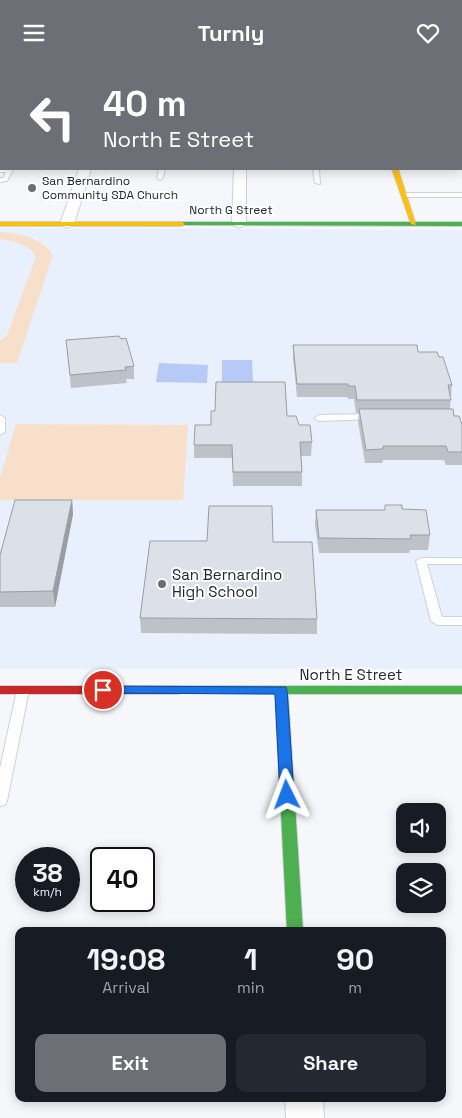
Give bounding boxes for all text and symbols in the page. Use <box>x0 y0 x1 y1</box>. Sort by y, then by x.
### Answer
icon: menu <box>20 19 48 47</box>
text: Turnly <box>198 19 264 47</box>
icon: heart <box>414 19 442 47</box>
text: 40 m <box>103 82 187 126</box>
icon: left <box>20 85 85 150</box>
text: North E Street <box>103 125 254 153</box>
place label: San Bernardino Community SDA Church <box>42 173 178 203</box>
marker: San Bernardino Community SDA Church <box>26 182 38 194</box>
street label: North G Street <box>189 202 273 218</box>
place label: San Bernardino High School <box>172 565 282 601</box>
marker: San Bernardino High School <box>156 578 168 590</box>
street label: North E Street <box>300 665 403 684</box>
pin <box>82 669 124 711</box>
icon: arrive <box>89 676 117 704</box>
position arrow <box>260 768 312 820</box>
map controls <box>396 803 446 913</box>
button: sound <box>396 803 446 853</box>
speed limit sign: 40 <box>90 847 155 912</box>
text: 38 <box>32 857 63 889</box>
button: layers <box>396 863 446 913</box>
text: km/h <box>33 884 62 900</box>
text: 19:08 <box>87 940 165 979</box>
text: 1 <box>244 940 258 979</box>
text: 90 <box>336 940 374 979</box>
text: Arrival <box>102 977 150 998</box>
text: min <box>237 977 264 998</box>
text: m <box>348 977 362 998</box>
button: Exit <box>35 1034 226 1092</box>
button: Share <box>236 1034 426 1092</box>

